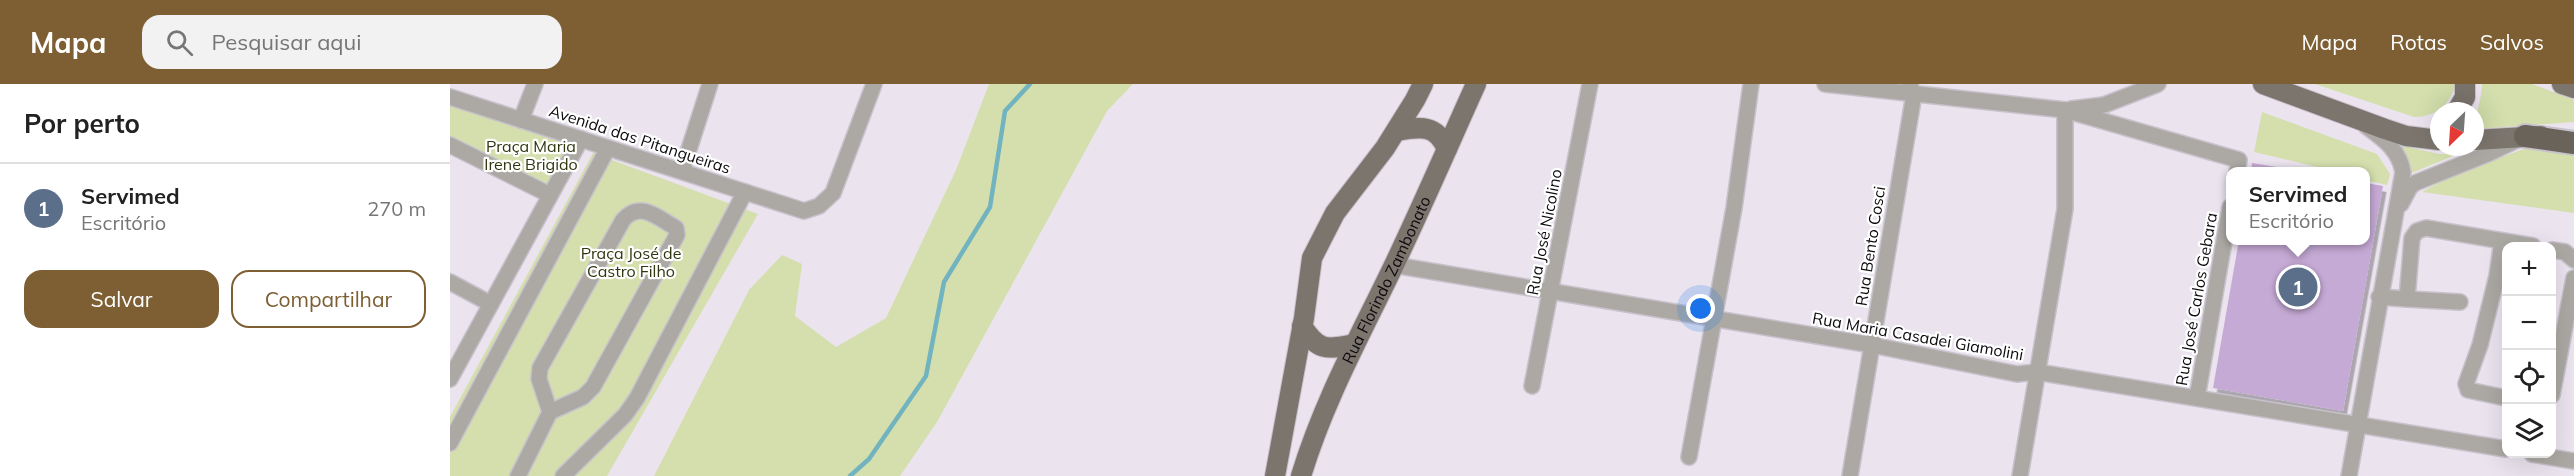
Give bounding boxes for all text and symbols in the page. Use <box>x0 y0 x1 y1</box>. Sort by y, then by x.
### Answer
search box <box>142 15 562 69</box>
text: Mapa <box>30 25 106 60</box>
icon: search <box>163 26 196 59</box>
text: Pesquisar aqui <box>211 28 361 56</box>
text: Mapa <box>2302 29 2357 55</box>
text: Rotas <box>2390 29 2447 55</box>
text: Salvos <box>2480 29 2544 55</box>
street label: Avenida das Pitangueiras <box>547 100 733 178</box>
north arrow <box>2430 102 2484 156</box>
text: Por perto <box>24 107 140 140</box>
park label: Praça Maria Irene Brigido <box>484 136 578 174</box>
street label: Rua José Nicolino <box>1522 167 1566 297</box>
popup <box>2226 167 2370 245</box>
text: Servimed <box>2249 180 2347 208</box>
text: Servimed <box>81 182 180 210</box>
street label: Rua Bento Cosci <box>1851 185 1889 307</box>
street label: Rua Florindo Zambonato <box>1337 193 1435 367</box>
text: 1 <box>38 196 50 221</box>
text: 270 m <box>367 196 426 221</box>
text: Escritório <box>2249 208 2334 233</box>
text: Escritório <box>81 210 166 235</box>
street label: Rua José Carlos Gebara <box>2171 211 2221 387</box>
map controls <box>2502 242 2556 458</box>
button: + <box>2502 242 2556 296</box>
park label: Praça José de Castro Filho <box>581 243 681 281</box>
pin: 1 <box>2278 264 2318 310</box>
button: Salvar <box>24 270 219 328</box>
button: Compartilhar <box>231 270 426 328</box>
your location <box>1686 294 1715 323</box>
button: − <box>2502 296 2556 350</box>
street label: Rua Maria Casadei Giamolini <box>1811 308 2025 364</box>
button: locate <box>2502 350 2556 404</box>
button: layers <box>2502 404 2556 458</box>

